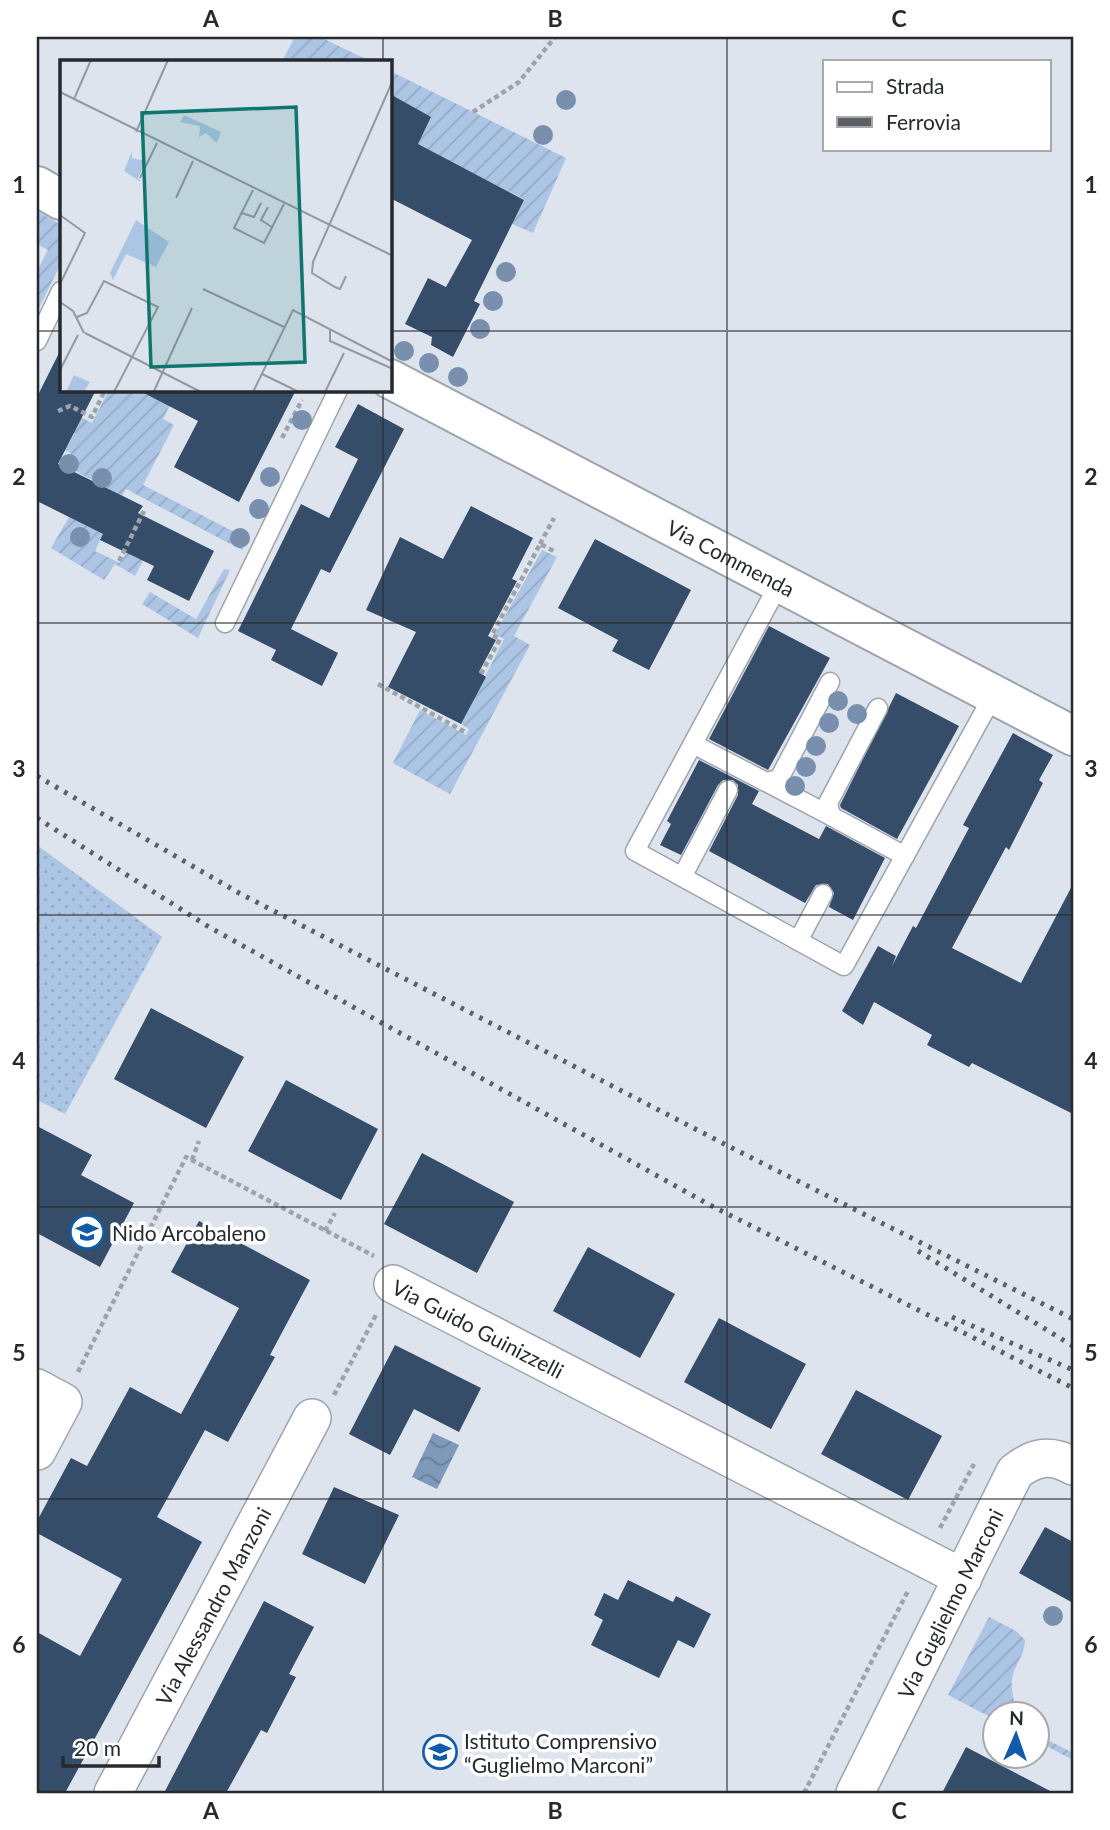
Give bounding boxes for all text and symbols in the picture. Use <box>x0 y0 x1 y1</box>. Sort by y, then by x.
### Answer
text: A <box>202 4 220 32</box>
text: B <box>547 4 563 32</box>
text: C <box>891 4 907 32</box>
inset map <box>60 60 392 392</box>
legend <box>823 60 1050 150</box>
text: Strada <box>886 73 945 98</box>
text: Ferrovia <box>886 109 961 134</box>
text: 1 <box>12 170 26 198</box>
text: 1 <box>1084 170 1098 198</box>
text: 2 <box>12 462 26 490</box>
text: 2 <box>1084 462 1098 490</box>
street label: Via Commenda <box>663 514 799 601</box>
text: 3 <box>12 754 26 782</box>
text: 3 <box>1084 754 1098 782</box>
text: 4 <box>12 1046 26 1074</box>
text: 4 <box>1084 1046 1098 1074</box>
school or university icon: Nido Arcobaleno <box>68 1213 106 1251</box>
place label: Nido Arcobaleno <box>112 1220 266 1245</box>
street label: Via Guido Guinizzelli <box>388 1273 568 1383</box>
text: 5 <box>12 1338 26 1366</box>
text: 5 <box>1084 1338 1098 1366</box>
street label: Via Alessandro Manzoni <box>150 1502 275 1709</box>
street label: Via Guglielmo Marconi <box>892 1504 1007 1702</box>
text: 6 <box>12 1630 26 1658</box>
text: 6 <box>1084 1630 1098 1658</box>
north arrow <box>981 1700 1050 1770</box>
text: N <box>1009 1706 1024 1729</box>
scale bar <box>63 1725 159 1769</box>
place label: Istituto Comprensivo “Guglielmo Marconi” <box>464 1728 657 1777</box>
school or university icon: Istituto Comprensivo “Guglielmo Marconi” <box>421 1733 459 1771</box>
text: 20 m <box>74 1735 121 1760</box>
text: A <box>202 1796 220 1824</box>
text: B <box>547 1796 563 1824</box>
text: C <box>891 1796 907 1824</box>

